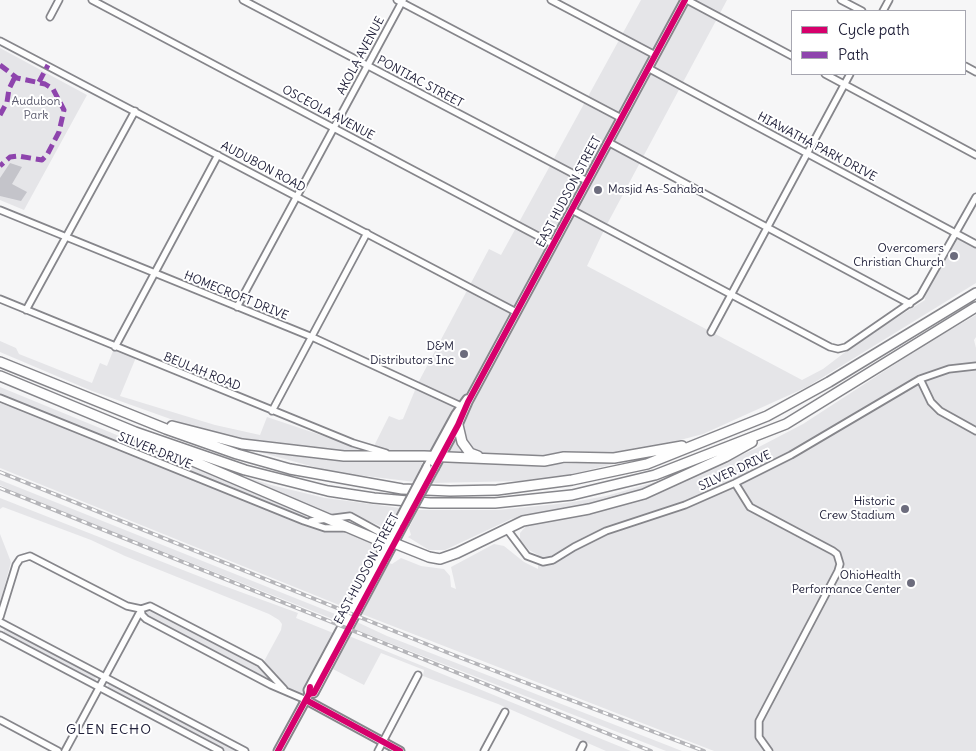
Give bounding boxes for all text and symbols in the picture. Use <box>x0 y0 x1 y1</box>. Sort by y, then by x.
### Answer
legend <box>791 10 966 75</box>
street label: AKOLA AVENUE <box>334 14 388 98</box>
text: Cycle path <box>838 20 910 39</box>
text: Path <box>838 45 869 64</box>
street label: PONTIAC STREET <box>374 53 466 111</box>
street label: OSCEOLA AVENUE <box>279 83 377 143</box>
park label: Audubon Park <box>11 95 61 123</box>
street label: HIAWATHA PARK DRIVE <box>755 109 879 185</box>
street label: EAST HUDSON STREET <box>534 134 604 250</box>
street label: AUDUBON ROAD <box>218 139 308 195</box>
place label: Masjid As-Sahaba <box>608 183 704 197</box>
marker: Masjid As-Sahaba <box>592 184 604 196</box>
place label: Overcomers Christian Church <box>853 242 944 270</box>
marker: Overcomers Christian Church <box>948 250 960 262</box>
street label: HOMECROFT DRIVE <box>182 269 290 323</box>
place label: D&M Distributors Inc <box>370 340 454 368</box>
marker: D&M Distributors Inc <box>458 348 470 360</box>
street label: BEULAH ROAD <box>161 350 243 394</box>
street label: SILVER DRIVE <box>116 430 194 472</box>
street label: SILVER DRIVE <box>696 448 774 494</box>
place label: Historic Crew Stadium <box>819 495 895 523</box>
marker: Historic Crew Stadium <box>899 503 911 515</box>
street label: EAST HUDSON STREET <box>332 511 402 627</box>
place label: OhioHealth Performance Center <box>792 569 901 597</box>
marker: OhioHealth Performance Center <box>905 577 917 589</box>
district label: GLEN ECHO <box>65 722 153 738</box>

